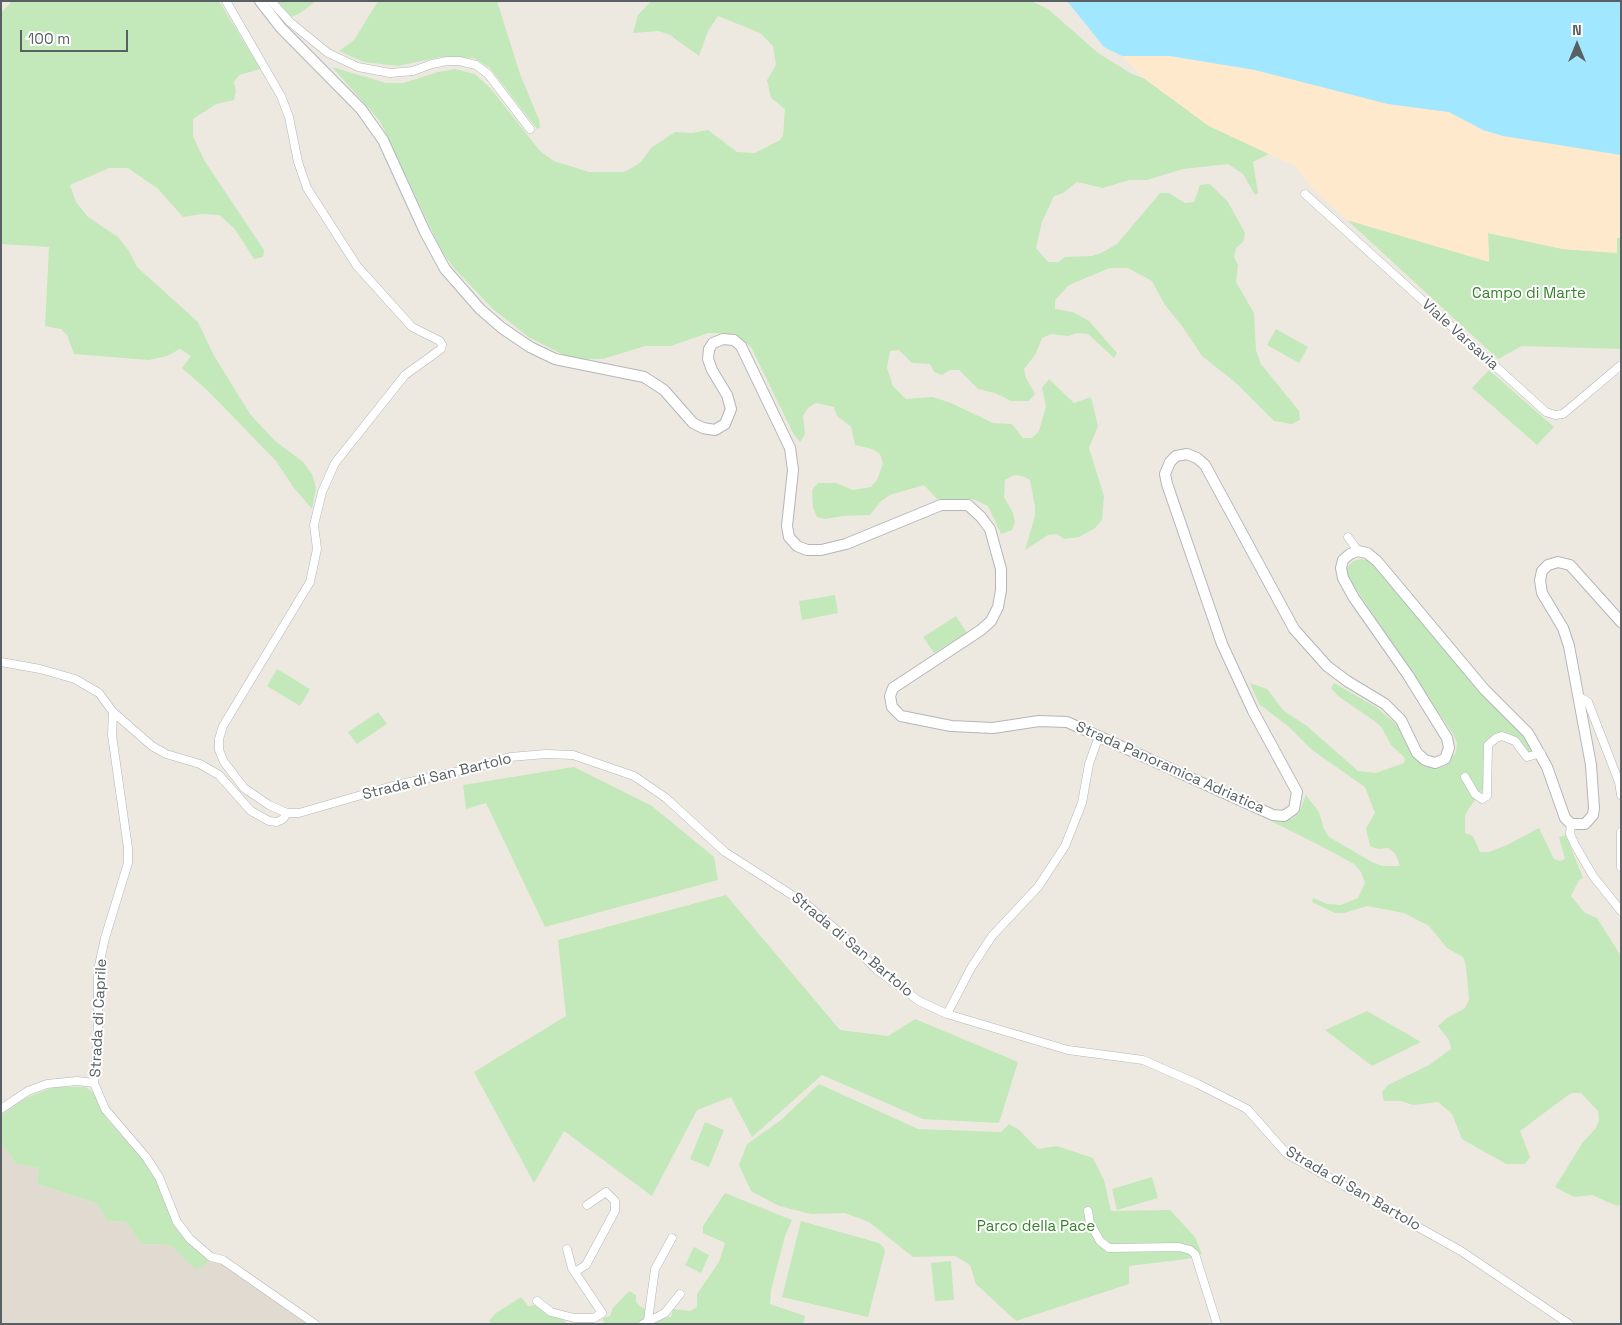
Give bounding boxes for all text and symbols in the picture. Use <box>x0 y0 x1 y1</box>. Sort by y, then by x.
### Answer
scale bar <box>22 20 130 52</box>
north arrow <box>1552 20 1602 70</box>
text: N <box>1572 21 1582 39</box>
text: 100 m <box>28 29 70 48</box>
park label: Campo di Marte <box>1472 285 1586 303</box>
street label: Viale Varsavia <box>1418 296 1502 374</box>
street label: Strada Panoramica Adriatica <box>1073 718 1267 818</box>
street label: Strada di San Bartolo <box>361 750 513 804</box>
street label: Strada di San Bartolo <box>788 889 916 1001</box>
street label: Strada di Caprile <box>87 958 111 1078</box>
street label: Strada di San Bartolo <box>1282 1143 1424 1235</box>
park label: Parco della Pace <box>977 1218 1095 1236</box>

